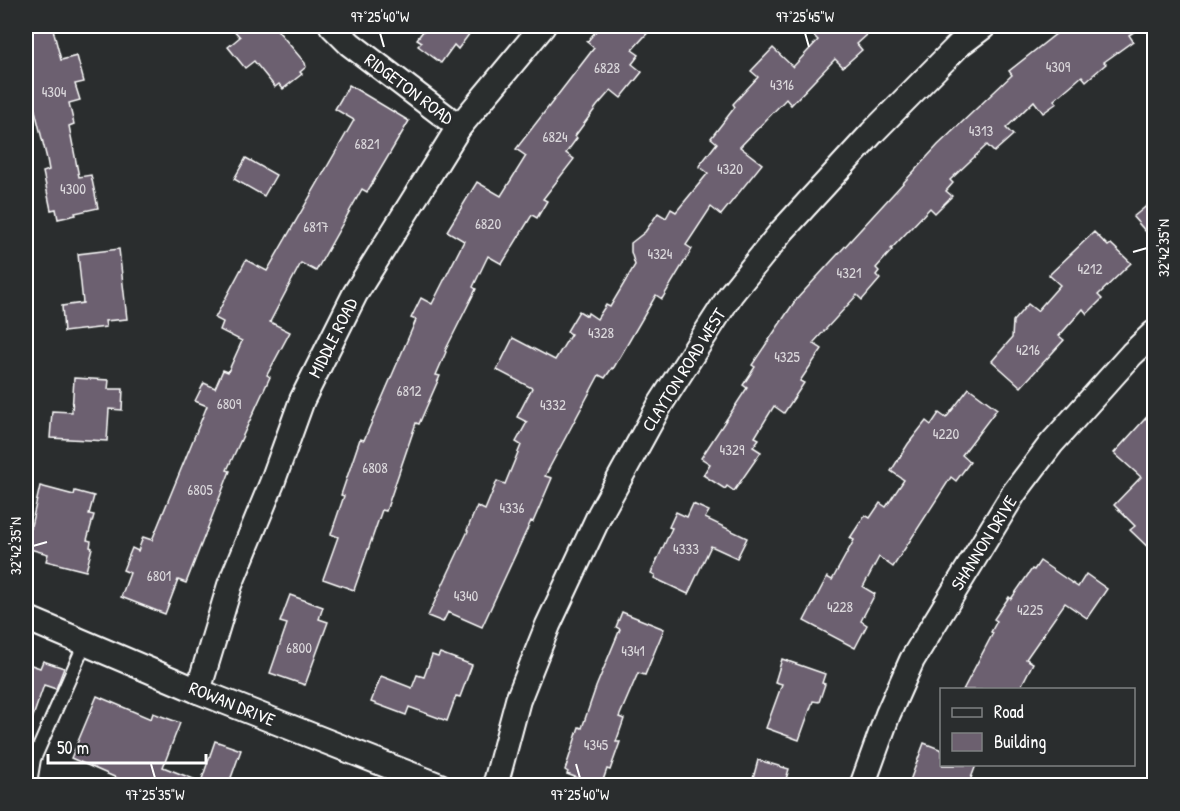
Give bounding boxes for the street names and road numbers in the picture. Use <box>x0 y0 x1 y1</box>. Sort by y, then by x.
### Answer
street label: RIDGETON ROAD <box>360 47 459 131</box>
street label: MIDDLE ROAD <box>302 293 363 382</box>
street label: CLAYTON ROAD WEST <box>636 303 732 436</box>
street label: SHANNON DRIVE <box>945 491 1023 595</box>
street label: ROWAN DRIVE <box>185 675 279 732</box>

